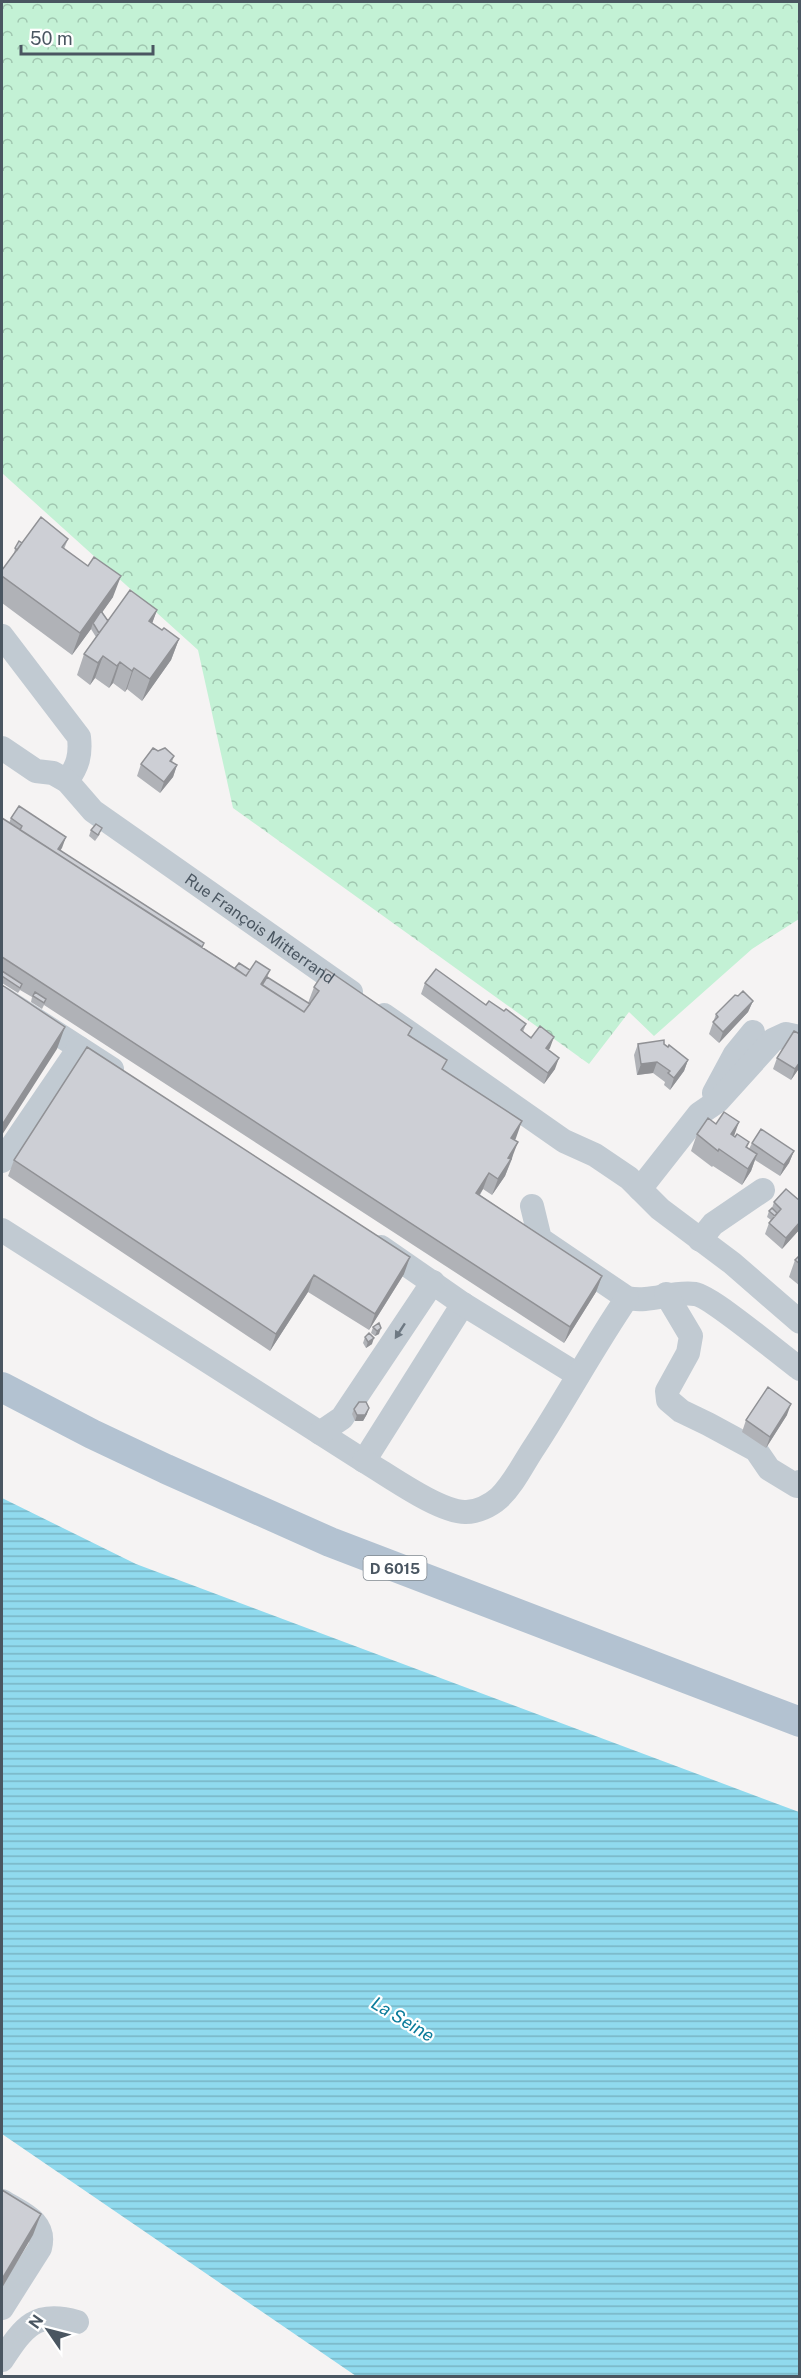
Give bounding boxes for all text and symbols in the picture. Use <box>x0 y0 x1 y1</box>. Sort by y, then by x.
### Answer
scale bar <box>21 18 153 56</box>
text: 50 m <box>30 28 73 49</box>
street label: Rue François Mitterrand <box>181 869 339 987</box>
one-way arrow <box>395 1322 406 1339</box>
road number: D 6015 <box>364 1556 426 1580</box>
water label: La Seine <box>368 1992 438 2046</box>
north arrow <box>18 2300 78 2360</box>
text: N <box>25 2311 47 2332</box>

